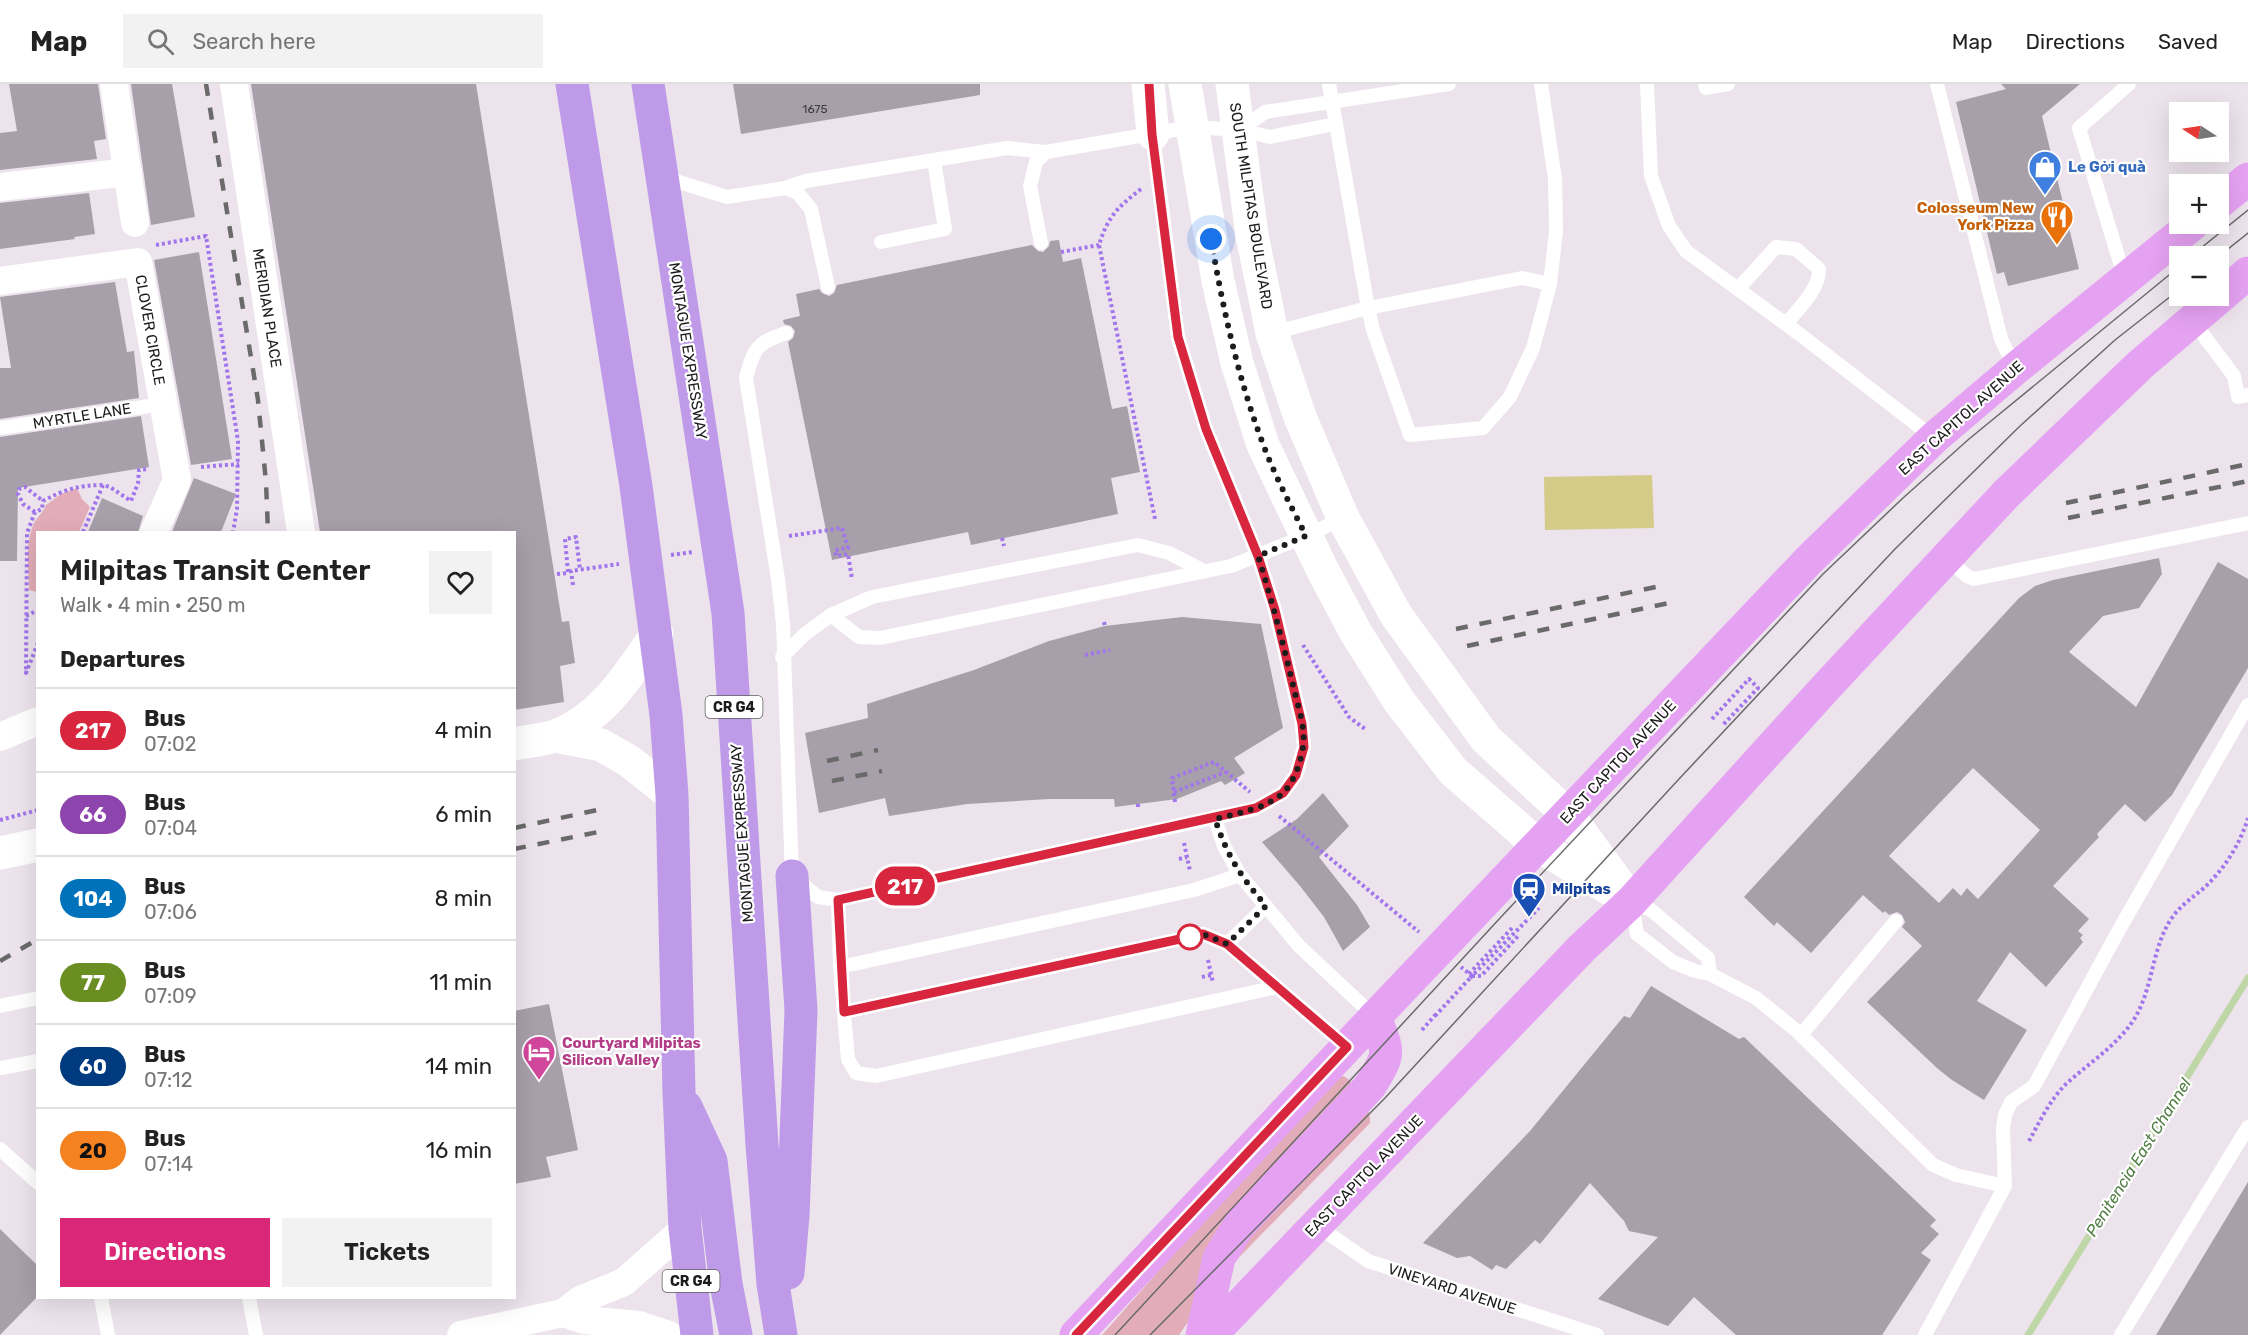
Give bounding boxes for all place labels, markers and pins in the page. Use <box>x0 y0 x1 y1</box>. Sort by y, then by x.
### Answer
shop icon: Le Gởi quà <box>2027 149 2063 196</box>
place label: Le Gởi quà <box>2068 158 2146 176</box>
place label: Colosseum New York Pizza <box>1917 199 2034 234</box>
restaurant icon: Colosseum New York Pizza <box>2039 199 2075 246</box>
station icon: Milpitas <box>1511 871 1547 918</box>
place label: Milpitas <box>1552 880 1611 898</box>
unlabelled marker <box>1177 924 1203 950</box>
hotel icon: Courtyard Milpitas Silicon Valley <box>521 1034 557 1081</box>
place label: Courtyard Milpitas Silicon Valley <box>562 1034 701 1069</box>

